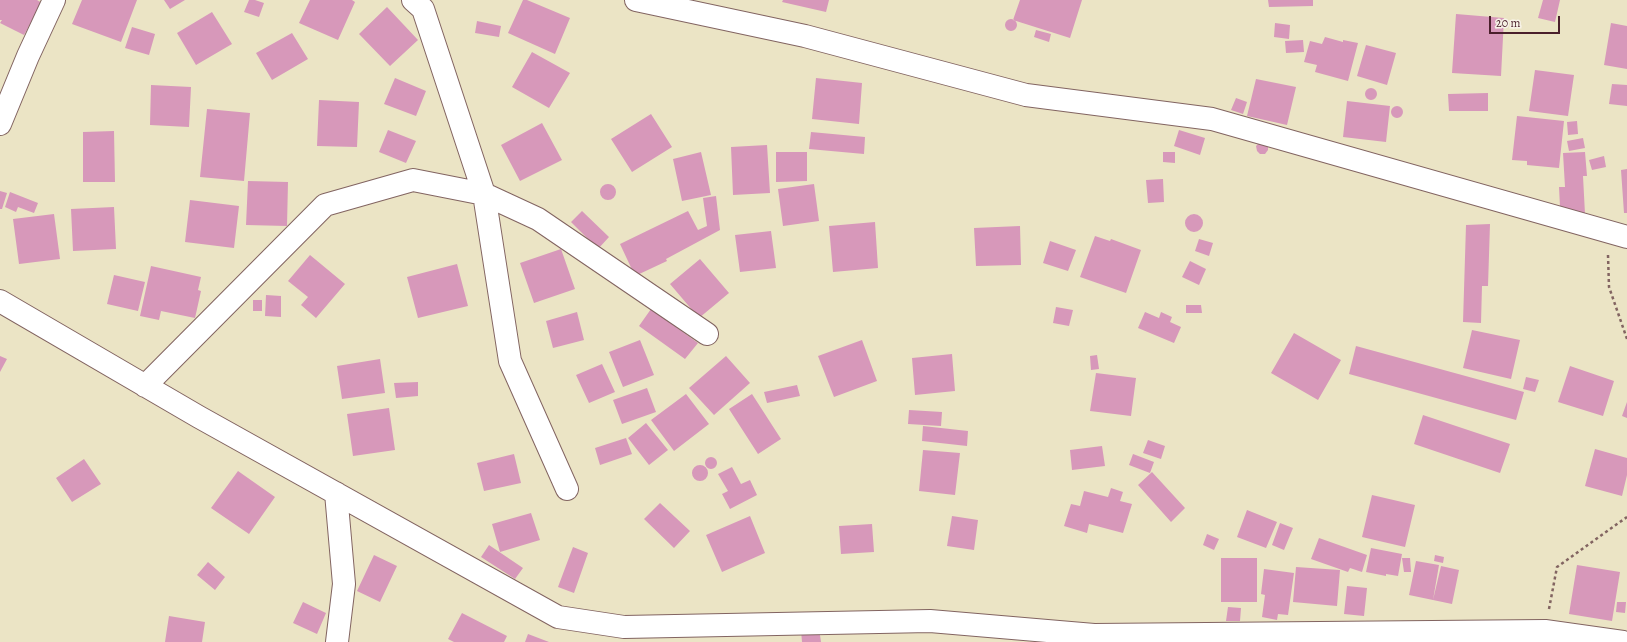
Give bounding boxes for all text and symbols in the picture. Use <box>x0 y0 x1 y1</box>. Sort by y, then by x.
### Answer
scale bar <box>1491 8 1562 34</box>
text: 20 m <box>1496 15 1520 31</box>

